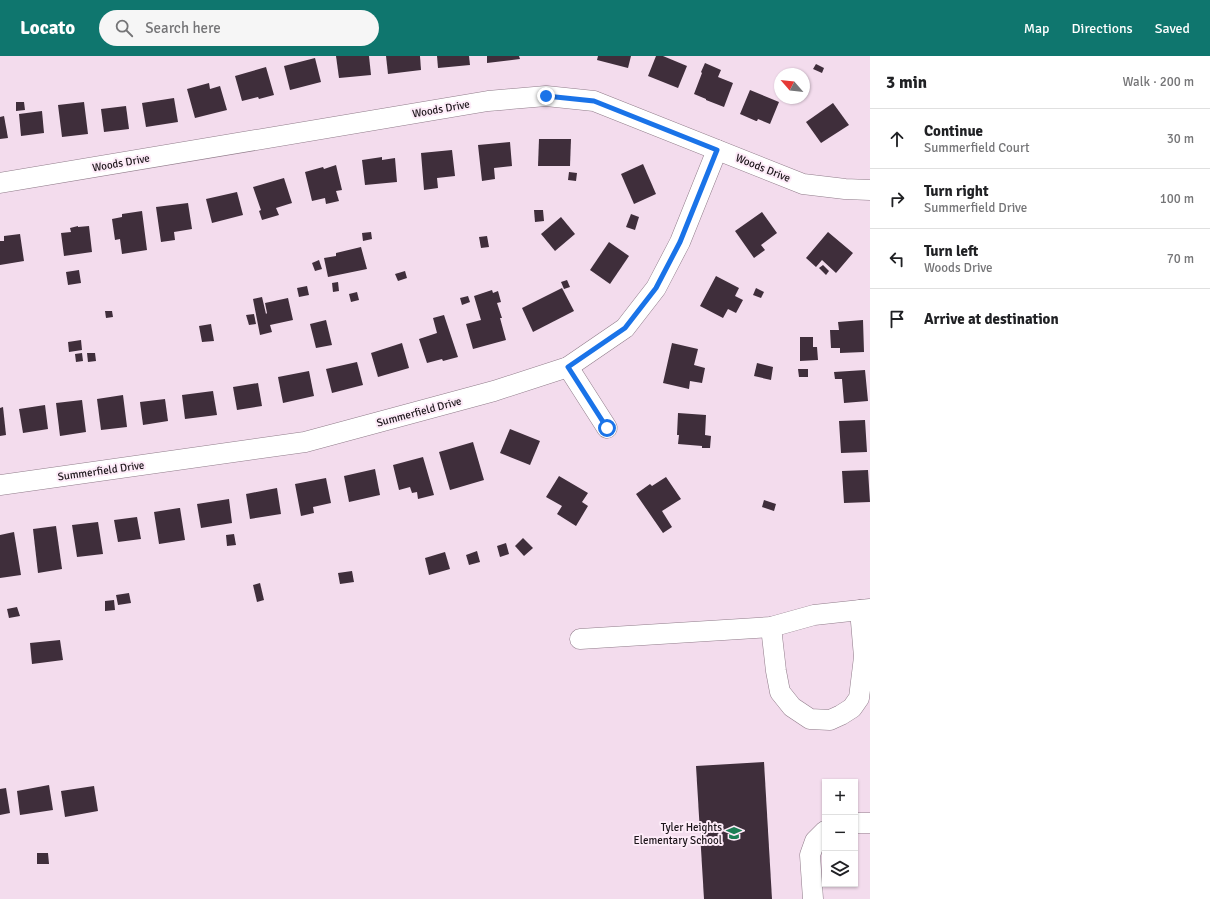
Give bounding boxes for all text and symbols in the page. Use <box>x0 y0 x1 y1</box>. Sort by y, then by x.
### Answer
search box <box>99 10 379 46</box>
text: Locato <box>20 16 75 40</box>
icon: search <box>113 17 135 39</box>
text: Search here <box>145 19 221 37</box>
text: Map <box>1024 20 1050 37</box>
text: Directions <box>1072 20 1133 37</box>
text: Saved <box>1155 20 1190 37</box>
north arrow <box>774 68 810 104</box>
text: 3 min <box>886 72 927 93</box>
text: Walk · 200 m <box>1123 74 1194 90</box>
route end <box>537 87 555 105</box>
street label: Woods Drive <box>411 98 471 120</box>
text: Continue <box>924 122 983 140</box>
icon: ahead <box>886 128 908 150</box>
text: 30 m <box>1167 131 1194 147</box>
text: Summerfield Court <box>924 140 1030 156</box>
street label: Woods Drive <box>734 151 792 185</box>
street label: Woods Drive <box>91 152 151 174</box>
text: Turn right <box>924 182 989 200</box>
icon: right <box>886 188 908 210</box>
text: 100 m <box>1160 191 1194 207</box>
text: Summerfield Drive <box>924 200 1027 216</box>
text: Turn left <box>924 242 978 260</box>
icon: left <box>886 248 908 270</box>
text: 70 m <box>1167 251 1194 267</box>
text: Woods Drive <box>924 260 993 276</box>
icon: arrive <box>886 308 908 330</box>
text: Arrive at destination <box>924 310 1059 328</box>
street label: Summerfield Drive <box>375 394 463 430</box>
route start <box>598 419 616 437</box>
street label: Summerfield Drive <box>57 458 145 484</box>
map controls <box>822 779 858 887</box>
button: + <box>822 779 858 815</box>
button: − <box>822 815 858 851</box>
place label: Tyler Heights Elementary School <box>634 821 722 847</box>
school or university icon: Tyler Heights Elementary School <box>725 824 743 842</box>
button: layers <box>822 851 858 887</box>

